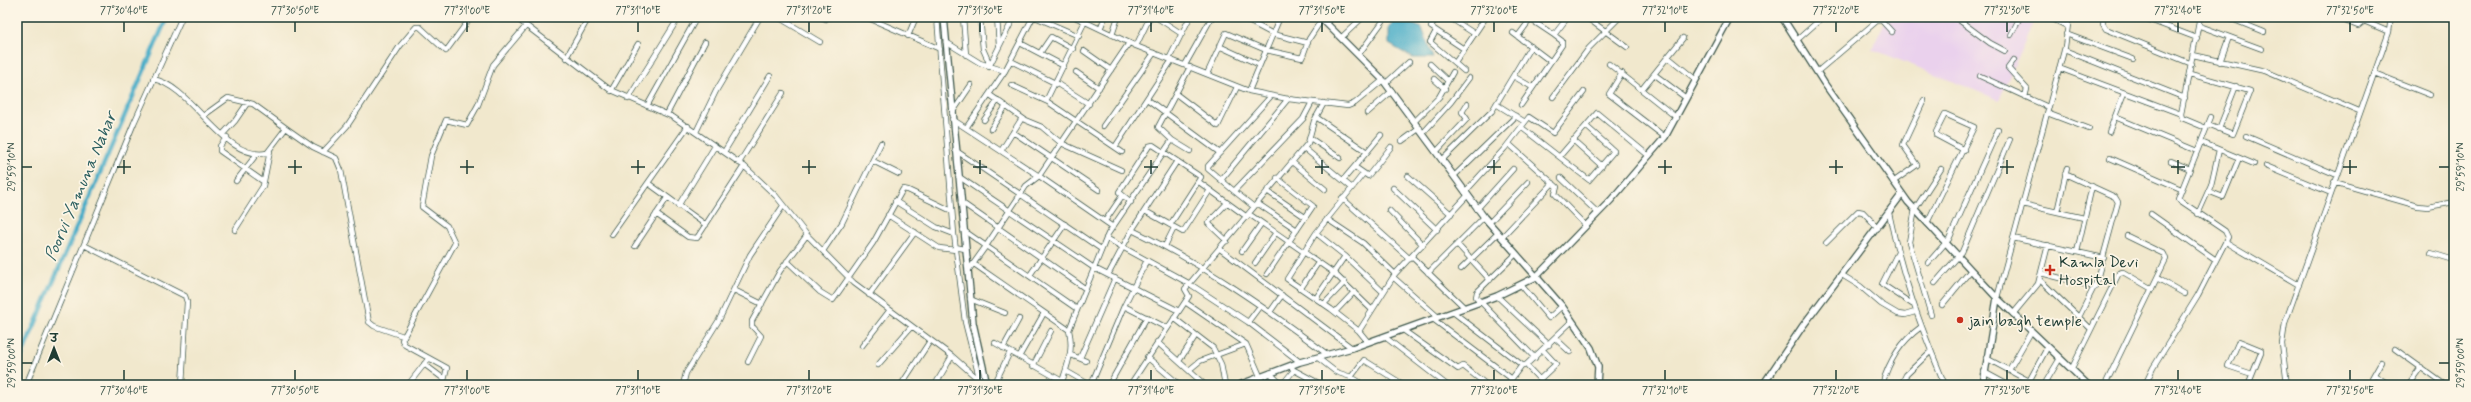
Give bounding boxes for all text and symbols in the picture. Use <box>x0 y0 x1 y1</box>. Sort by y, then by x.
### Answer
text: 77°30'40"E <box>100 4 148 18</box>
text: 77°30'50"E <box>271 4 319 18</box>
text: 77°31'00"E <box>444 4 490 18</box>
text: 77°31'10"E <box>615 4 661 18</box>
text: 77°31'20"E <box>786 4 832 18</box>
text: 77°31'30"E <box>957 4 1003 18</box>
text: 77°31'40"E <box>1128 4 1174 18</box>
text: 77°31'50"E <box>1299 4 1345 18</box>
text: 77°32'00"E <box>1470 4 1518 18</box>
text: 77°32'10"E <box>1642 4 1688 18</box>
text: 77°32'20"E <box>1813 4 1859 18</box>
text: 77°32'30"E <box>1984 4 2030 18</box>
text: 77°32'40"E <box>2154 4 2202 18</box>
text: 77°32'50"E <box>2326 4 2374 18</box>
water label: Poorvi Yamuna Nahar <box>40 106 123 264</box>
text: 29°59'10"N <box>5 142 19 191</box>
text: 29°59'10"N <box>2454 142 2468 191</box>
place label: Kamla Devi Hospital <box>2059 252 2139 291</box>
marker: Kamla Devi Hospital <box>2044 264 2056 276</box>
place label: jain bagh temple <box>1967 311 2082 332</box>
marker: jain bagh temple <box>1955 315 1965 325</box>
north arrow <box>34 328 74 368</box>
text: उ <box>49 332 59 346</box>
text: 29°59'00"N <box>5 338 19 388</box>
text: 29°59'00"N <box>2454 338 2468 388</box>
text: 77°30'40"E <box>100 384 148 398</box>
text: 77°30'50"E <box>271 384 319 398</box>
text: 77°31'00"E <box>444 384 490 398</box>
text: 77°31'10"E <box>615 384 661 398</box>
text: 77°31'20"E <box>786 384 832 398</box>
text: 77°31'30"E <box>957 384 1003 398</box>
text: 77°31'40"E <box>1128 384 1174 398</box>
text: 77°31'50"E <box>1299 384 1345 398</box>
text: 77°32'00"E <box>1470 384 1518 398</box>
text: 77°32'10"E <box>1642 384 1688 398</box>
text: 77°32'20"E <box>1813 384 1859 398</box>
text: 77°32'30"E <box>1984 384 2030 398</box>
text: 77°32'40"E <box>2154 384 2202 398</box>
text: 77°32'50"E <box>2326 384 2374 398</box>

